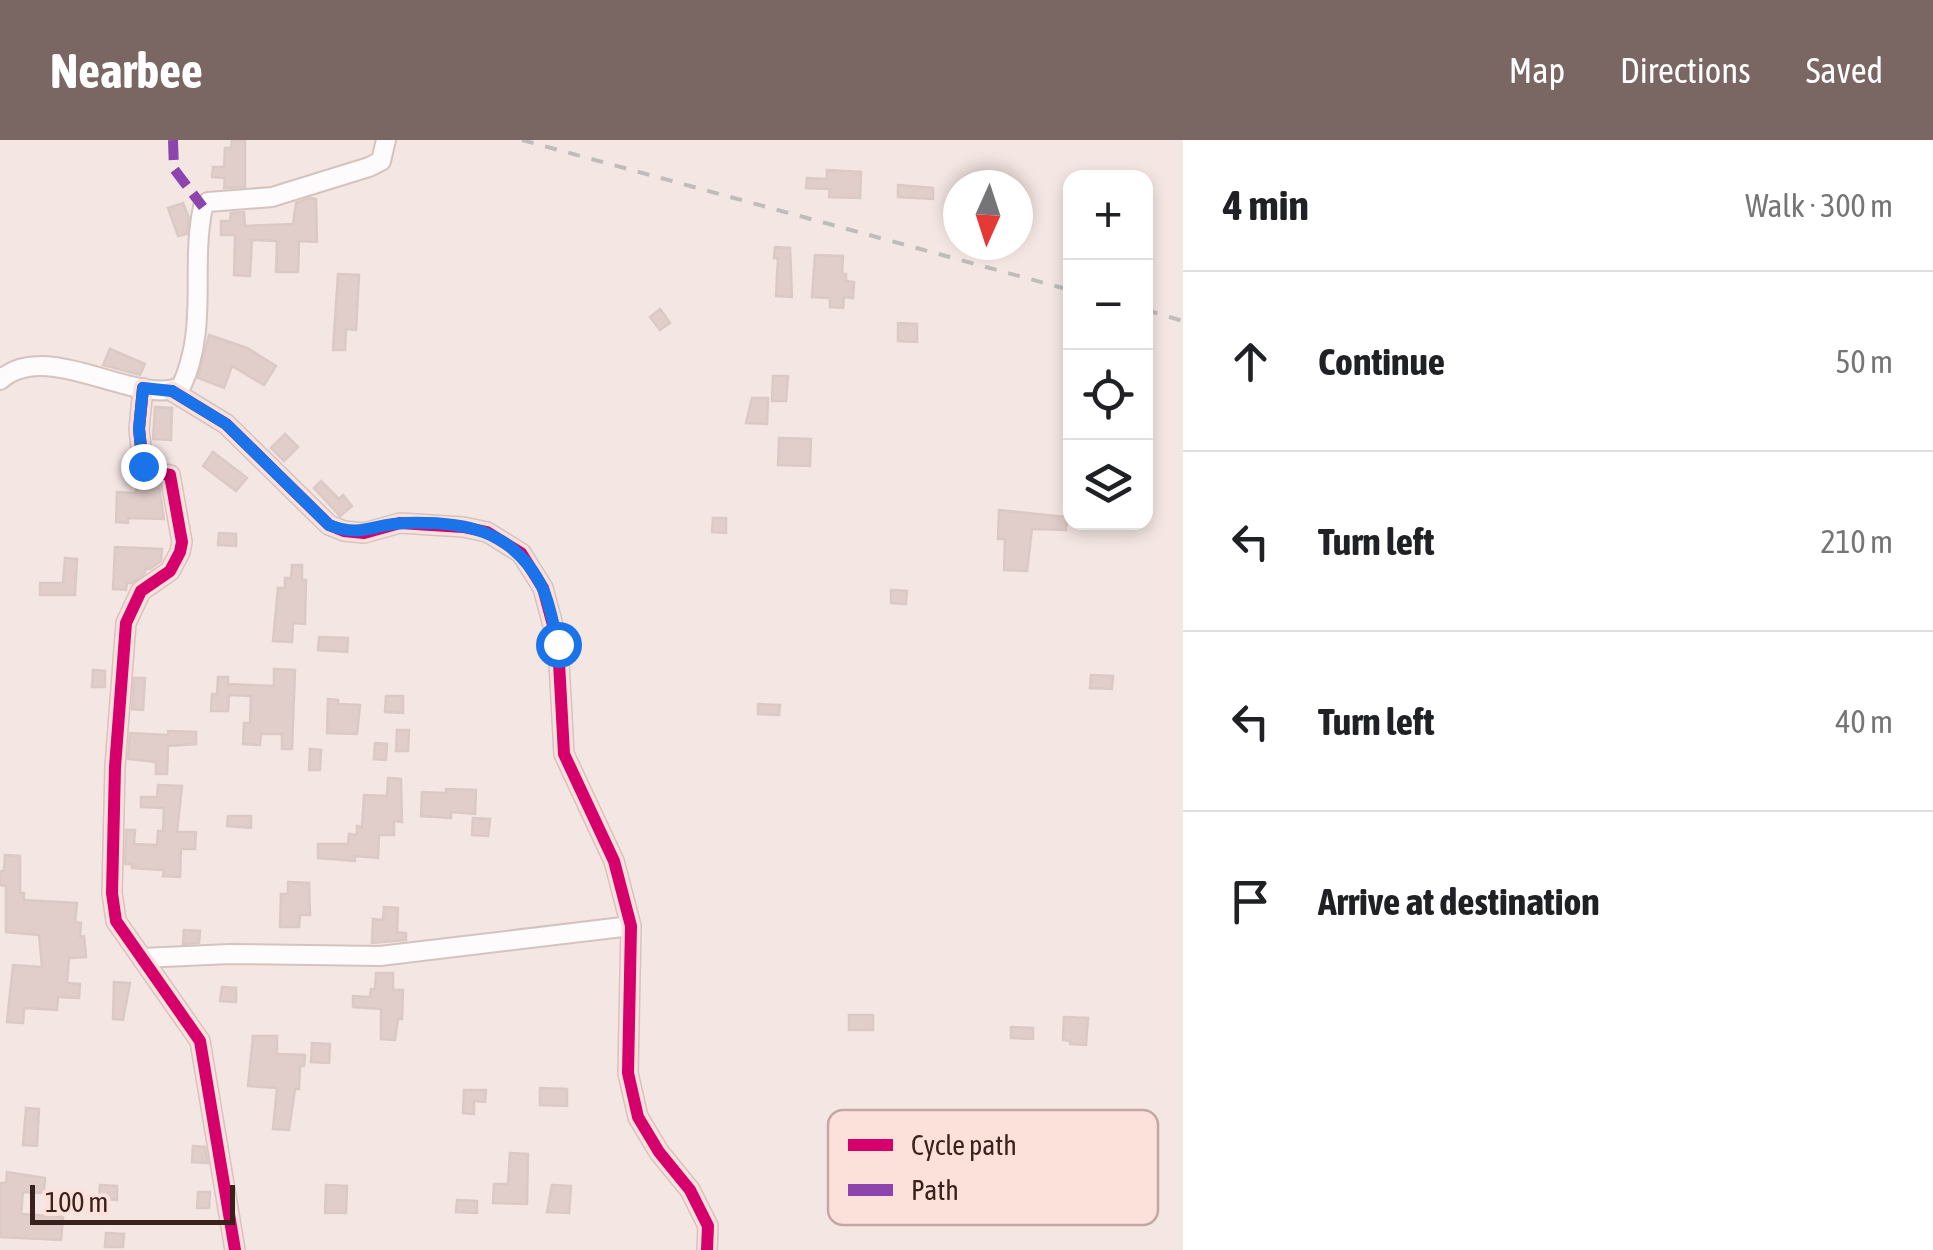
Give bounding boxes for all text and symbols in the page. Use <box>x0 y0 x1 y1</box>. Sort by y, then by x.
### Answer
text: Nearbee <box>50 43 203 98</box>
text: Map <box>1509 50 1565 90</box>
text: Directions <box>1620 50 1751 90</box>
text: Saved <box>1806 50 1883 90</box>
north arrow <box>943 170 1033 260</box>
map controls <box>1063 170 1153 530</box>
button: + <box>1063 170 1153 260</box>
text: 4 min <box>1223 181 1309 229</box>
text: Walk · 300 m <box>1745 187 1893 224</box>
button: − <box>1063 260 1153 350</box>
icon: ahead <box>1223 334 1278 389</box>
text: Continue <box>1318 340 1445 383</box>
text: 50 m <box>1835 343 1893 380</box>
button: locate <box>1063 350 1153 440</box>
button: layers <box>1063 440 1153 530</box>
route end <box>121 444 167 490</box>
icon: left <box>1223 514 1278 569</box>
text: Turn left <box>1318 520 1434 563</box>
text: 210 m <box>1820 523 1893 560</box>
route start <box>536 622 582 668</box>
icon: left <box>1223 694 1278 749</box>
text: Turn left <box>1318 700 1434 743</box>
text: 40 m <box>1835 703 1893 740</box>
icon: arrive <box>1223 874 1278 929</box>
text: Arrive at destination <box>1318 880 1600 923</box>
legend <box>828 1110 1158 1225</box>
text: Cycle path <box>911 1129 1017 1161</box>
text: Path <box>911 1174 959 1206</box>
scale bar <box>30 1180 235 1224</box>
text: 100 m <box>45 1186 108 1218</box>

